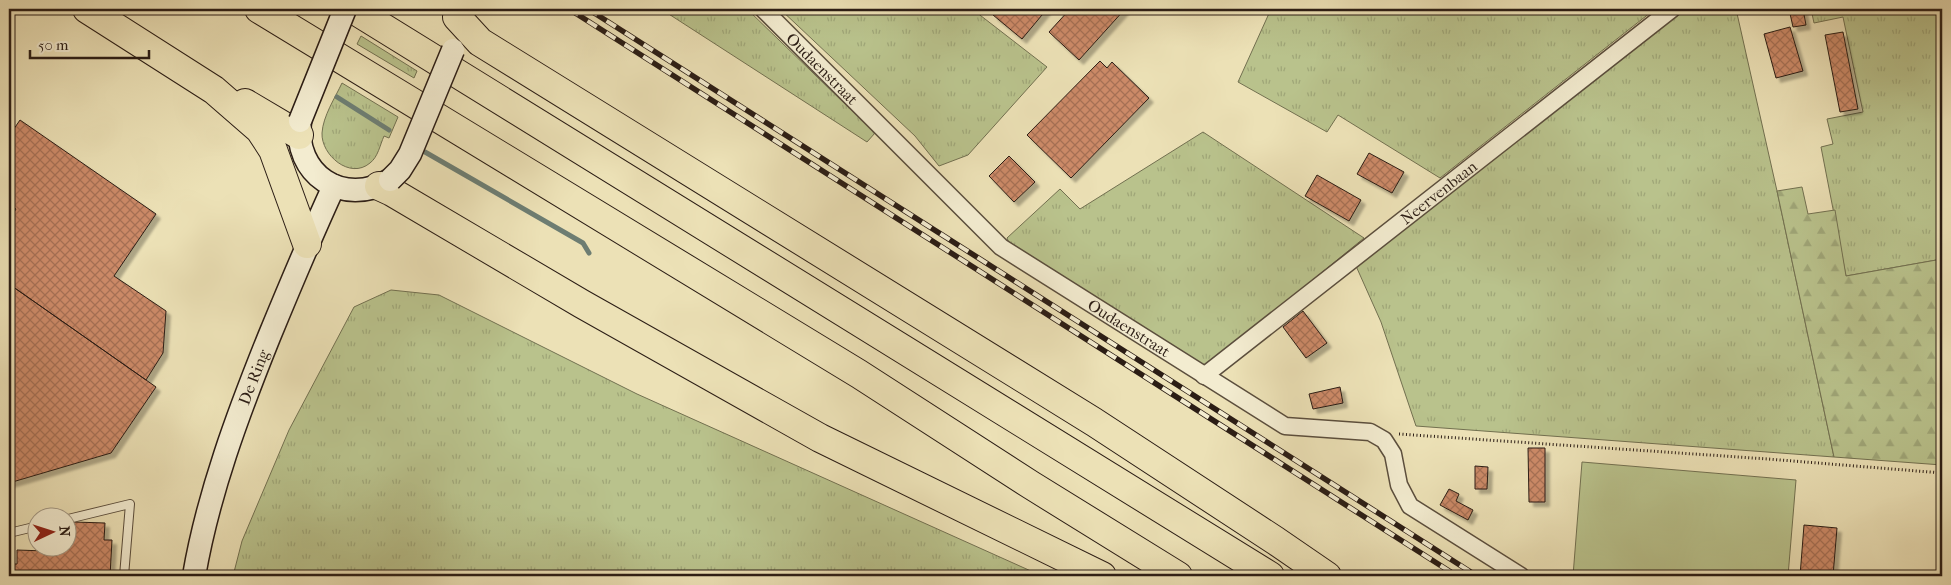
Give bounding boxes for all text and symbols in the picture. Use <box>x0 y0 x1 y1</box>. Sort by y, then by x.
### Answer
scale bar <box>30 28 149 60</box>
street label: Oudaenstraat <box>782 29 862 109</box>
text: 50 m <box>38 36 69 54</box>
street label: Neervenbaan <box>1397 156 1481 228</box>
street label: Oudaenstraat <box>1084 295 1174 361</box>
street label: De Ring <box>235 346 273 407</box>
north arrow <box>28 508 78 558</box>
text: N <box>56 525 73 537</box>

